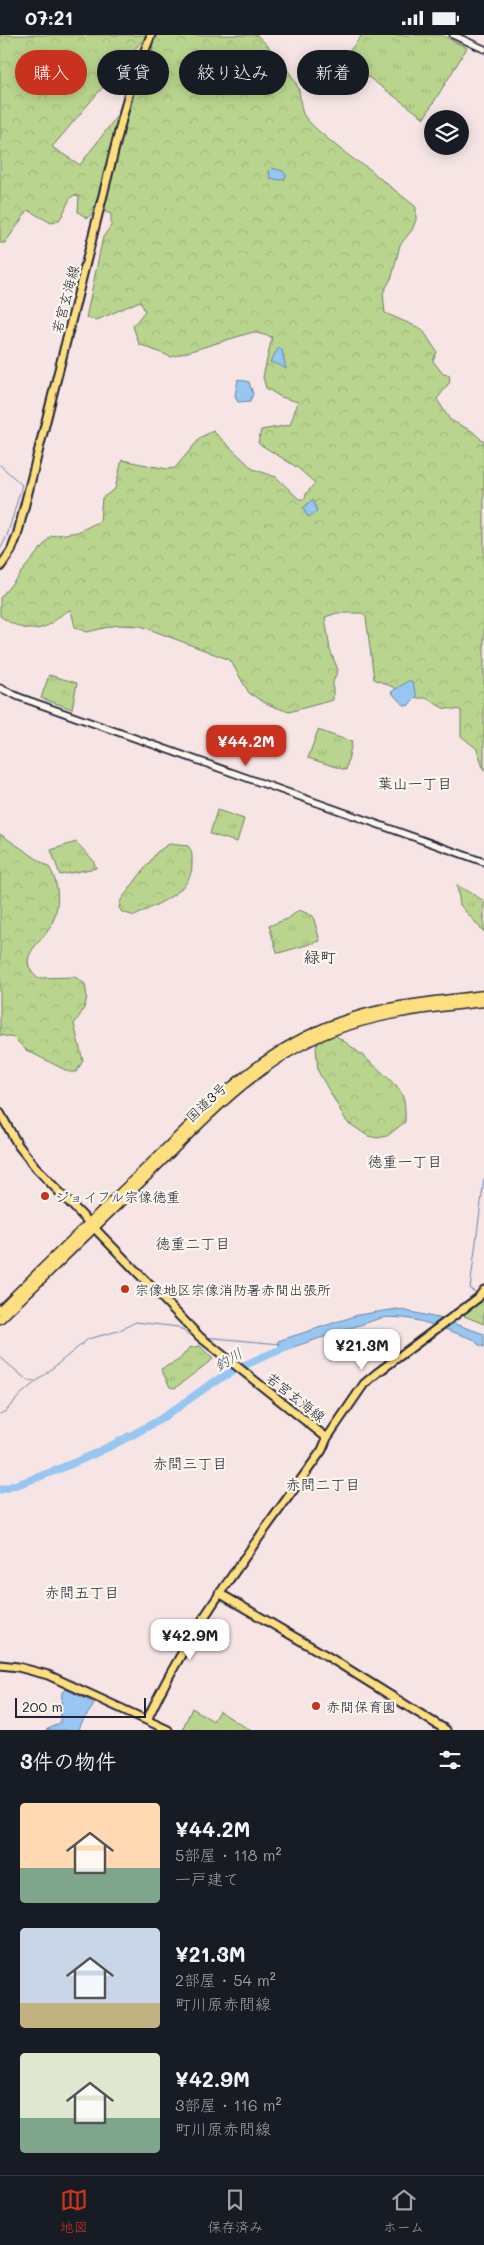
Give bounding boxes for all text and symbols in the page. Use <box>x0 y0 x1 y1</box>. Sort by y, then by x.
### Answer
text: 07:21 <box>25 5 73 30</box>
chip: 購入 <box>15 50 87 95</box>
chip: 賃貸 <box>97 50 169 95</box>
chip: 絞り込み <box>179 50 287 95</box>
chip: 新着 <box>297 50 369 95</box>
map controls <box>424 110 469 155</box>
button: layers <box>424 110 469 155</box>
street label: 若宮玄海線 <box>47 263 83 335</box>
pin: ¥44.2M <box>205 725 287 767</box>
text: ¥44.2M <box>217 730 275 751</box>
district label: 葉山一丁目 <box>377 773 453 793</box>
district label: 緑町 <box>304 946 336 967</box>
street label: 国道3号 <box>181 1078 231 1126</box>
district label: 徳重一丁目 <box>367 1151 443 1171</box>
place label: ジョイフル宗像徳重 <box>55 1187 180 1206</box>
marker: ジョイフル宗像徳重 <box>39 1190 51 1202</box>
district label: 徳重二丁目 <box>155 1233 231 1253</box>
place label: 宗像地区宗像消防署赤間出張所 <box>135 1280 331 1299</box>
marker: 宗像地区宗像消防署赤間出張所 <box>119 1283 131 1295</box>
pin: ¥21.3M <box>321 1329 403 1371</box>
text: ¥21.3M <box>335 1334 389 1355</box>
water label: 釣川 <box>210 1343 246 1375</box>
street label: 若宮玄海線 <box>263 1368 329 1426</box>
district label: 赤間三丁目 <box>152 1453 228 1473</box>
district label: 赤間二丁目 <box>285 1474 361 1494</box>
district label: 赤間五丁目 <box>44 1582 120 1602</box>
pin: ¥42.9M <box>149 1619 231 1661</box>
text: ¥42.9M <box>161 1624 219 1645</box>
scale bar <box>15 1695 146 1718</box>
text: 200 m <box>22 1697 63 1716</box>
place label: 赤間保育園 <box>326 1697 396 1716</box>
marker: 赤間保育園 <box>310 1700 322 1712</box>
icon: filters <box>436 1746 464 1774</box>
text: 3件の物件 <box>20 1747 117 1774</box>
text: ¥44.2M <box>175 1815 251 1842</box>
icon: home <box>60 1823 120 1883</box>
text: 5部屋 · 118 m² <box>175 1844 281 1865</box>
text: 一戸建て <box>175 1868 239 1889</box>
text: ¥21.3M <box>175 1940 246 1967</box>
icon: home <box>60 1948 120 2008</box>
text: 2部屋 · 54 m² <box>175 1969 276 1990</box>
text: 町川原赤間線 <box>175 1993 271 2014</box>
text: ¥42.9M <box>175 2065 250 2092</box>
icon: home <box>60 2073 120 2133</box>
text: 3部屋 · 116 m² <box>175 2094 281 2115</box>
text: 町川原赤間線 <box>175 2118 271 2139</box>
tab: 地図 <box>60 2186 88 2236</box>
tab: 保存済み <box>207 2186 263 2236</box>
tab: ホーム <box>383 2186 424 2236</box>

